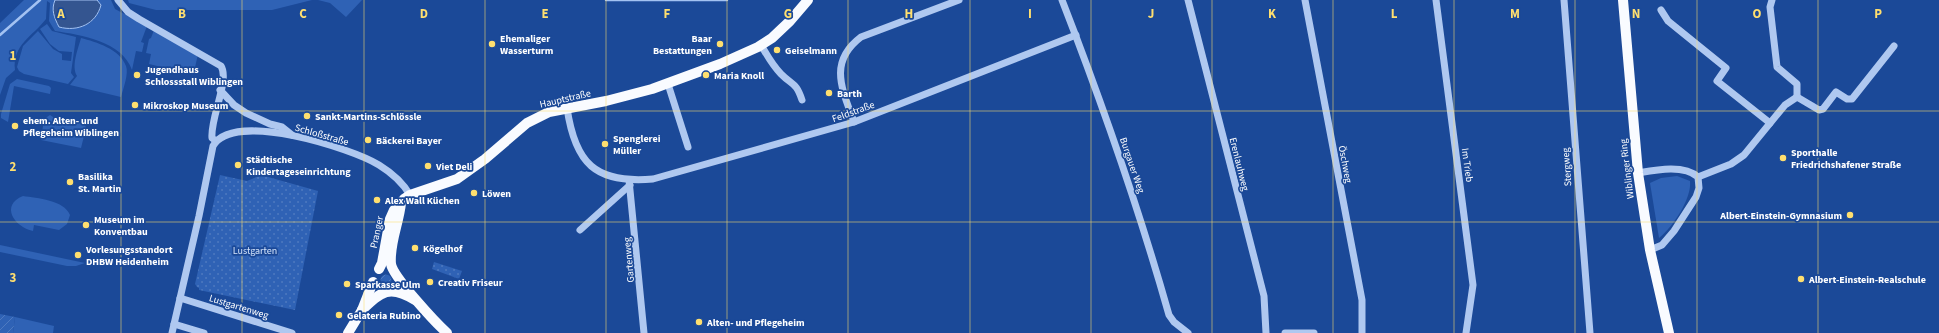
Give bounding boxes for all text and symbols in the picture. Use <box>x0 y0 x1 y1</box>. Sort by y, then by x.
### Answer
text: A <box>56 5 65 23</box>
text: B <box>178 5 186 23</box>
text: C <box>299 5 307 23</box>
text: D <box>420 5 428 23</box>
text: E <box>541 5 549 23</box>
text: F <box>664 5 671 23</box>
text: G <box>784 5 792 23</box>
text: H <box>905 5 913 23</box>
text: I <box>1028 5 1032 23</box>
text: J <box>1148 5 1154 23</box>
text: K <box>1268 5 1277 23</box>
text: L <box>1391 5 1398 23</box>
text: M <box>1510 5 1520 23</box>
text: N <box>1632 5 1640 23</box>
text: O <box>1753 5 1762 23</box>
text: P <box>1874 5 1882 23</box>
place label: Ehemaliger Wasserturm <box>500 32 553 58</box>
place label: Baar Bestattungen <box>653 32 712 58</box>
marker: Ehemaliger Wasserturm <box>487 39 497 49</box>
marker: Baar Bestattungen <box>715 39 725 49</box>
place label: Geiselmann <box>785 44 837 58</box>
marker: Geiselmann <box>772 45 782 55</box>
text: 1 <box>10 47 17 65</box>
place label: Jugendhaus Schlossstall Wiblingen <box>145 63 243 89</box>
place label: Maria Knoll <box>714 69 764 83</box>
marker: Jugendhaus Schlossstall Wiblingen <box>132 70 142 80</box>
marker: Maria Knoll <box>701 70 711 80</box>
street label: Hauptstraße <box>538 86 592 112</box>
place label: Barth <box>837 87 862 101</box>
marker: Barth <box>824 88 834 98</box>
street label: Feldstraße <box>830 98 877 126</box>
place label: Mikroskop Museum <box>143 99 228 113</box>
marker: Mikroskop Museum <box>130 100 140 110</box>
place label: Sankt-Martins-Schlössle <box>315 110 421 124</box>
marker: Sankt-Martins-Schlössle <box>302 111 312 121</box>
place label: ehem. Alten- und Pflegeheim Wiblingen <box>23 114 119 140</box>
marker: ehem. Alten- und Pflegeheim Wiblingen <box>10 121 20 131</box>
street label: Schloßstraße <box>293 121 350 149</box>
place label: Spenglerei Müller <box>613 132 661 158</box>
place label: Bäckerei Bayer <box>376 134 442 148</box>
marker: Bäckerei Bayer <box>363 135 373 145</box>
street label: Burgauer Weg <box>1116 136 1148 195</box>
street label: Erenlauhweg <box>1226 136 1252 192</box>
street label: Wiblinger Ring <box>1616 138 1638 200</box>
marker: Spenglerei Müller <box>600 139 610 149</box>
street label: Öschweg <box>1335 144 1356 184</box>
place label: Sporthalle Friedrichshafener Straße <box>1791 146 1901 172</box>
street label: Im Trieb <box>1458 147 1476 184</box>
street label: Stergweg <box>1559 147 1575 187</box>
place label: Städtische Kindertageseinrichtung <box>246 153 351 179</box>
marker: Sporthalle Friedrichshafener Straße <box>1778 153 1788 163</box>
text: 2 <box>10 158 17 176</box>
marker: Städtische Kindertageseinrichtung <box>233 160 243 170</box>
place label: Viet Deli <box>435 160 473 174</box>
marker: Viet Deli <box>423 161 433 171</box>
place label: Basilika St. Martin <box>78 170 121 196</box>
marker: Basilika St. Martin <box>65 177 75 187</box>
place label: Löwen <box>482 187 511 201</box>
marker: Löwen <box>469 188 479 198</box>
place label: Alex Wall Küchen <box>384 194 460 208</box>
marker: Alex Wall Küchen <box>372 195 382 205</box>
place label: Albert-Einstein-Gymnasium <box>1719 209 1842 223</box>
marker: Albert-Einstein-Gymnasium <box>1845 210 1855 220</box>
place label: Museum im Konventbau <box>94 213 148 239</box>
street label: Pranger <box>367 214 387 250</box>
marker: Museum im Konventbau <box>81 220 91 230</box>
street label: Gartenweg <box>620 237 638 283</box>
place label: Kögelhof <box>423 242 463 256</box>
place label: Vorlesungsstandort DHBW Heidenheim <box>85 243 173 269</box>
marker: Kögelhof <box>410 243 420 253</box>
park label: Lustgarten <box>233 244 277 258</box>
marker: Vorlesungsstandort DHBW Heidenheim <box>73 250 83 260</box>
text: 3 <box>10 269 17 287</box>
place label: Albert-Einstein-Realschule <box>1808 273 1926 287</box>
marker: Albert-Einstein-Realschule <box>1796 274 1806 284</box>
place label: Creativ Friseur <box>438 276 503 290</box>
marker: Creativ Friseur <box>425 277 435 287</box>
place label: Sparkasse Ulm <box>355 278 420 292</box>
marker: Sparkasse Ulm <box>342 279 352 289</box>
street label: Lustgartenweg <box>207 291 270 323</box>
place label: Gelateria Rubino <box>347 309 421 323</box>
marker: Gelateria Rubino <box>334 310 344 320</box>
place label: Alten- und Pflegeheim <box>706 316 804 330</box>
marker: Alten- und Pflegeheim <box>694 317 704 327</box>

